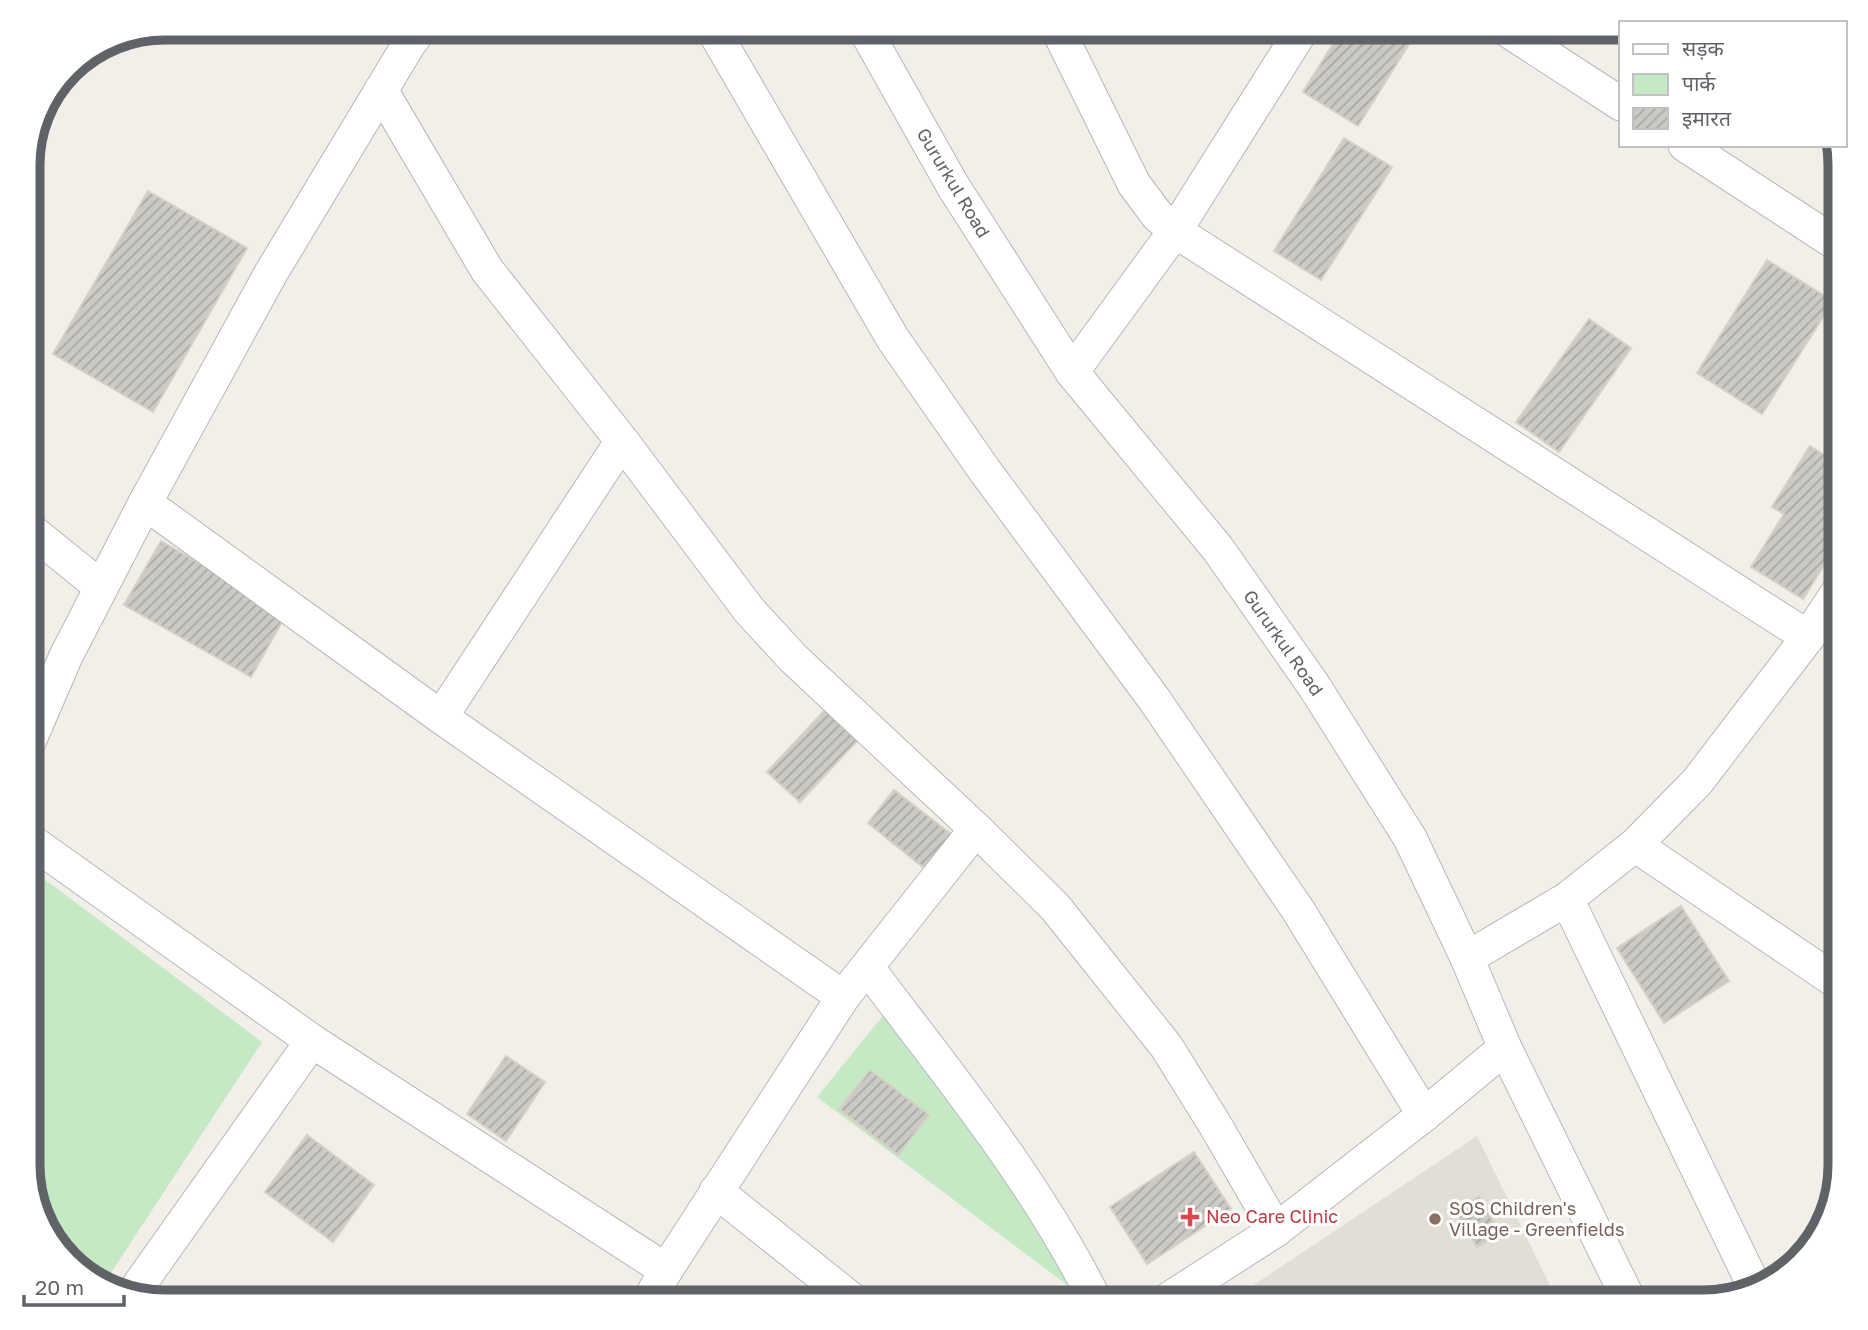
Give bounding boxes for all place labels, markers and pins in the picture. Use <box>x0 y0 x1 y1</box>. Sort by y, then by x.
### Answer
place label: SOS Children's Village - Greenfields <box>1449 1197 1624 1240</box>
place label: Neo Care Clinic <box>1206 1205 1338 1227</box>
marker: Neo Care Clinic <box>1180 1207 1200 1227</box>
marker: SOS Children's Village - Greenfields <box>1427 1211 1443 1227</box>

